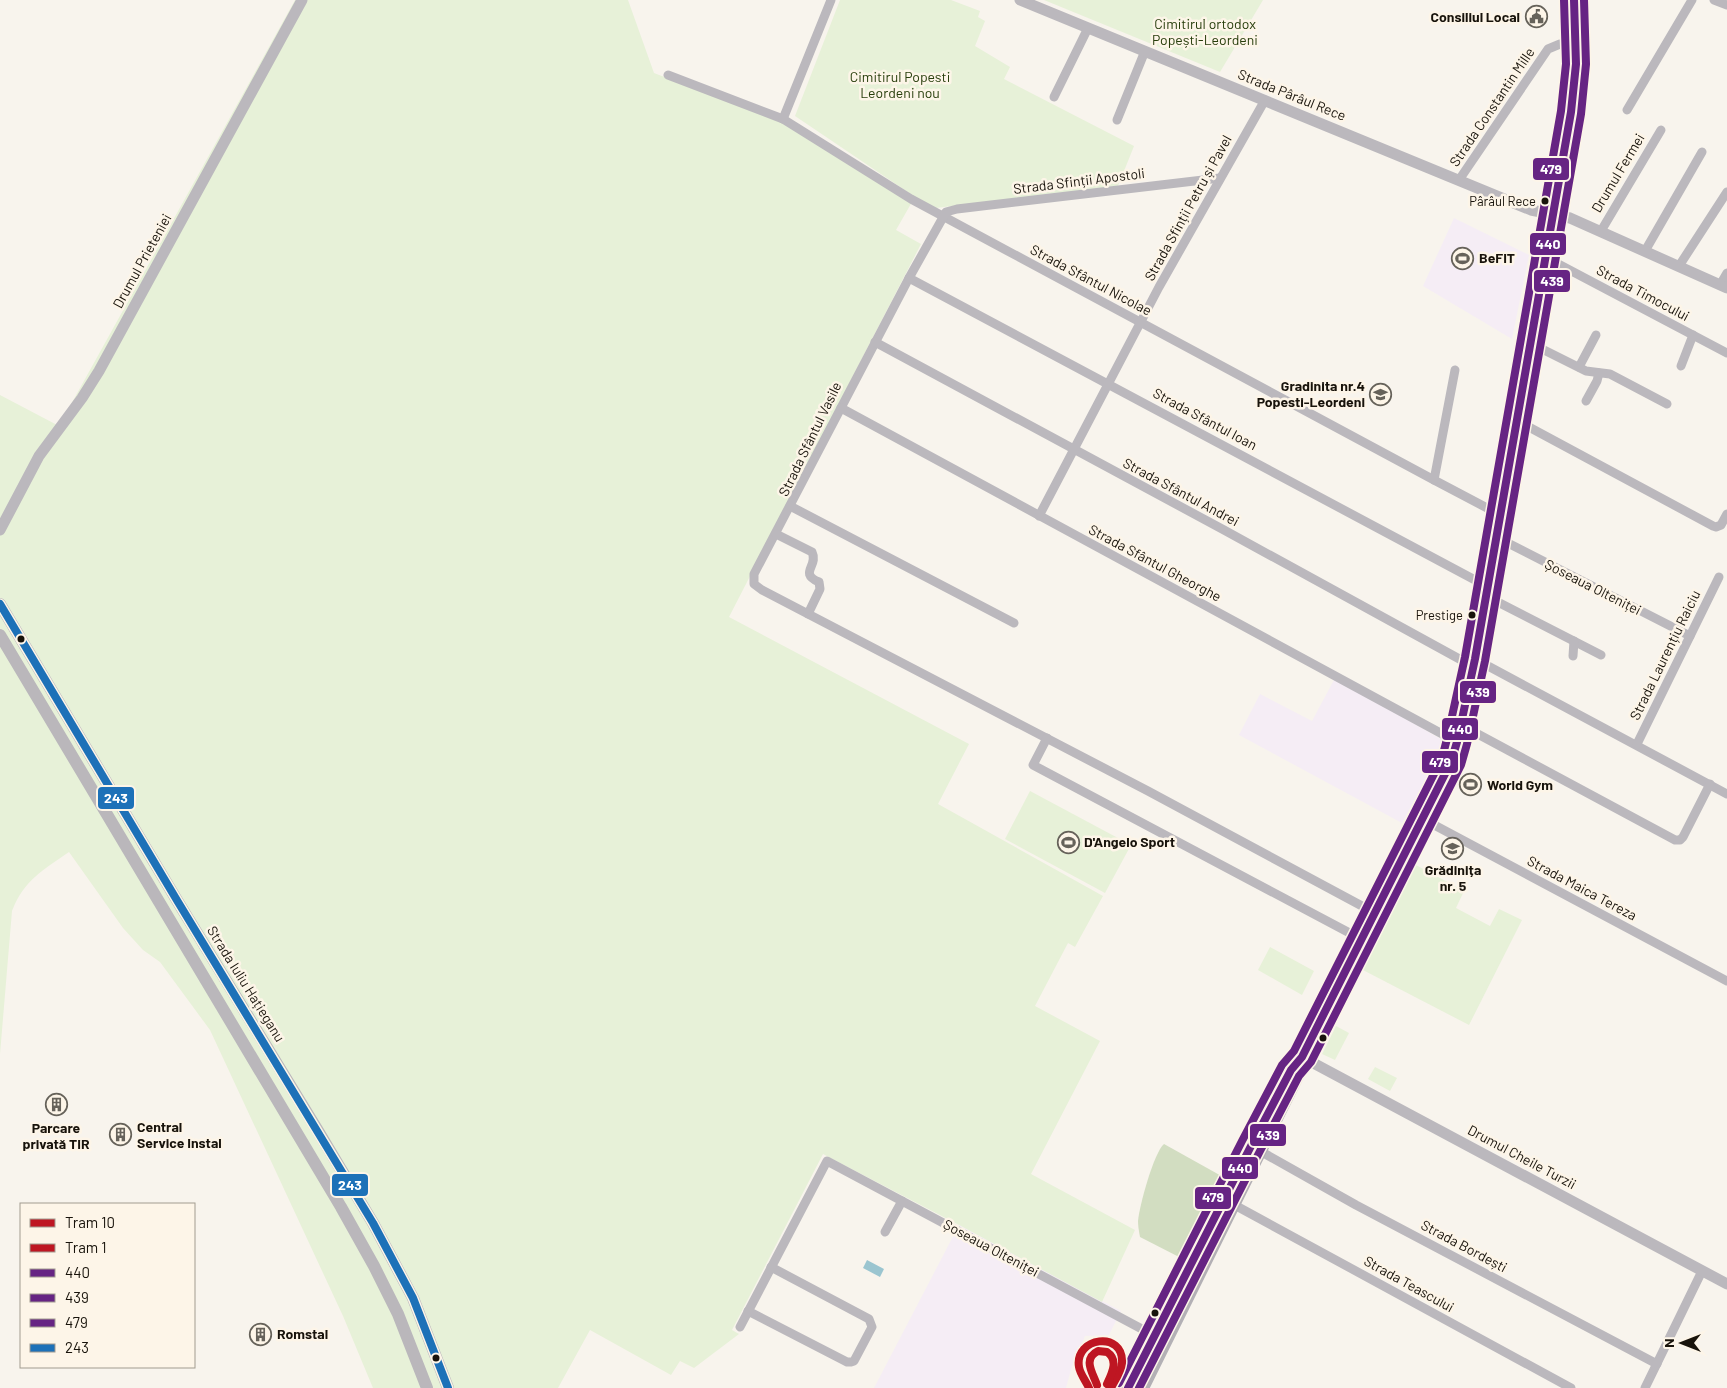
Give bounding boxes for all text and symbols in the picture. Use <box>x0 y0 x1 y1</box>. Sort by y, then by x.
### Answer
public building icon: Consiliul Local <box>1524 5 1548 29</box>
place label: Consiliul Local <box>1430 8 1520 25</box>
park label: Cimitirul ortodox Popești-Leordeni <box>1152 15 1258 48</box>
street label: Strada Constantin Mille <box>1445 44 1538 169</box>
street label: Strada Pârâul Rece <box>1236 65 1349 124</box>
park label: Cimitirul Popesti Leordeni nou <box>850 68 950 101</box>
street label: Drumul Fermei <box>1587 130 1648 215</box>
street label: Strada Sfinții Petru și Pavel <box>1140 132 1235 284</box>
line badge: 479 <box>1532 157 1570 181</box>
text: 479 <box>1540 160 1562 177</box>
street label: Strada Sfinții Apostoli <box>1012 164 1146 197</box>
place label: Pârâul Rece <box>1469 193 1536 209</box>
marker: Pârâul Rece <box>1540 196 1550 206</box>
street label: Drumul Prieteniei <box>109 211 174 311</box>
line badge: 440 <box>1529 232 1567 256</box>
text: 440 <box>1536 235 1560 252</box>
street label: Strada Sfântul Nicolae <box>1028 240 1155 319</box>
sports icon: BeFIT <box>1451 246 1475 270</box>
place label: BeFIT <box>1479 249 1515 266</box>
street label: Strada Timocului <box>1594 261 1693 324</box>
line badge: 439 <box>1533 269 1571 293</box>
text: 439 <box>1540 272 1564 289</box>
place label: Gradinita nr.4 Popesti-Leordeni <box>1257 377 1365 410</box>
street label: Strada Sfântul Vasile <box>775 379 845 499</box>
school or university icon: Gradinita nr.4 Popesti-Leordeni <box>1369 382 1393 406</box>
street label: Strada Sfântul Ioan <box>1150 384 1260 453</box>
street label: Strada Sfântul Andrei <box>1120 454 1242 529</box>
street label: Strada Sfântul Gheorghe <box>1086 520 1224 605</box>
street label: Șoseaua Olteniței <box>1542 555 1644 618</box>
street label: Strada Laurențiu Raiciu <box>1626 587 1703 722</box>
place label: Prestige <box>1416 607 1463 623</box>
marker: Prestige <box>1467 610 1477 620</box>
unlabelled marker <box>16 634 26 644</box>
line badge: 439 <box>1459 680 1497 704</box>
text: 439 <box>1466 683 1490 700</box>
line badge: 440 <box>1441 717 1479 741</box>
text: 440 <box>1448 720 1472 737</box>
line badge: 479 <box>1421 750 1459 774</box>
text: 479 <box>1429 753 1451 770</box>
sports icon: World Gym <box>1459 773 1483 797</box>
place label: World Gym <box>1487 776 1553 793</box>
line badge: 243 <box>97 786 135 810</box>
text: 243 <box>104 789 128 806</box>
sports icon: D'Angelo Sport <box>1056 830 1080 854</box>
place label: D'Angelo Sport <box>1084 833 1175 850</box>
school or university icon: Grădinița nr. 5 <box>1441 836 1465 860</box>
street label: Strada Maica Tereza <box>1525 852 1640 924</box>
place label: Grădinița nr. 5 <box>1425 861 1481 894</box>
street label: Strada Iuliu Hațieganu <box>204 923 289 1045</box>
unlabelled marker <box>1318 1033 1328 1043</box>
building icon: Parcare privată TIR <box>44 1093 68 1117</box>
place label: Central Service Instal <box>137 1118 222 1151</box>
place label: Parcare privată TIR <box>22 1119 90 1152</box>
street label: Drumul Cheile Turzii <box>1465 1121 1579 1192</box>
building icon: Central Service Instal <box>109 1123 133 1147</box>
line badge: 439 <box>1249 1123 1287 1147</box>
text: 439 <box>1256 1126 1280 1143</box>
line badge: 440 <box>1221 1156 1259 1180</box>
text: 440 <box>1228 1159 1252 1176</box>
line badge: 243 <box>331 1173 369 1197</box>
text: 243 <box>338 1176 362 1193</box>
line badge: 479 <box>1194 1186 1232 1210</box>
text: 479 <box>1202 1188 1224 1205</box>
legend <box>20 1203 195 1368</box>
text: Tram 10 <box>65 1213 115 1231</box>
street label: Șoseaua Olteniței <box>941 1215 1042 1280</box>
street label: Strada Bordești <box>1418 1216 1510 1275</box>
text: Tram 1 <box>65 1238 107 1256</box>
street label: Strada Teascului <box>1361 1252 1457 1315</box>
text: 440 <box>65 1263 90 1281</box>
text: 439 <box>65 1288 89 1306</box>
unlabelled marker <box>1150 1308 1160 1318</box>
text: 479 <box>65 1313 88 1331</box>
north arrow <box>1657 1318 1707 1368</box>
building icon: Romstal <box>249 1322 273 1346</box>
place label: Romstal <box>277 1325 328 1342</box>
text: 243 <box>65 1338 89 1356</box>
text: N <box>1660 1338 1677 1348</box>
unlabelled marker <box>431 1353 441 1363</box>

